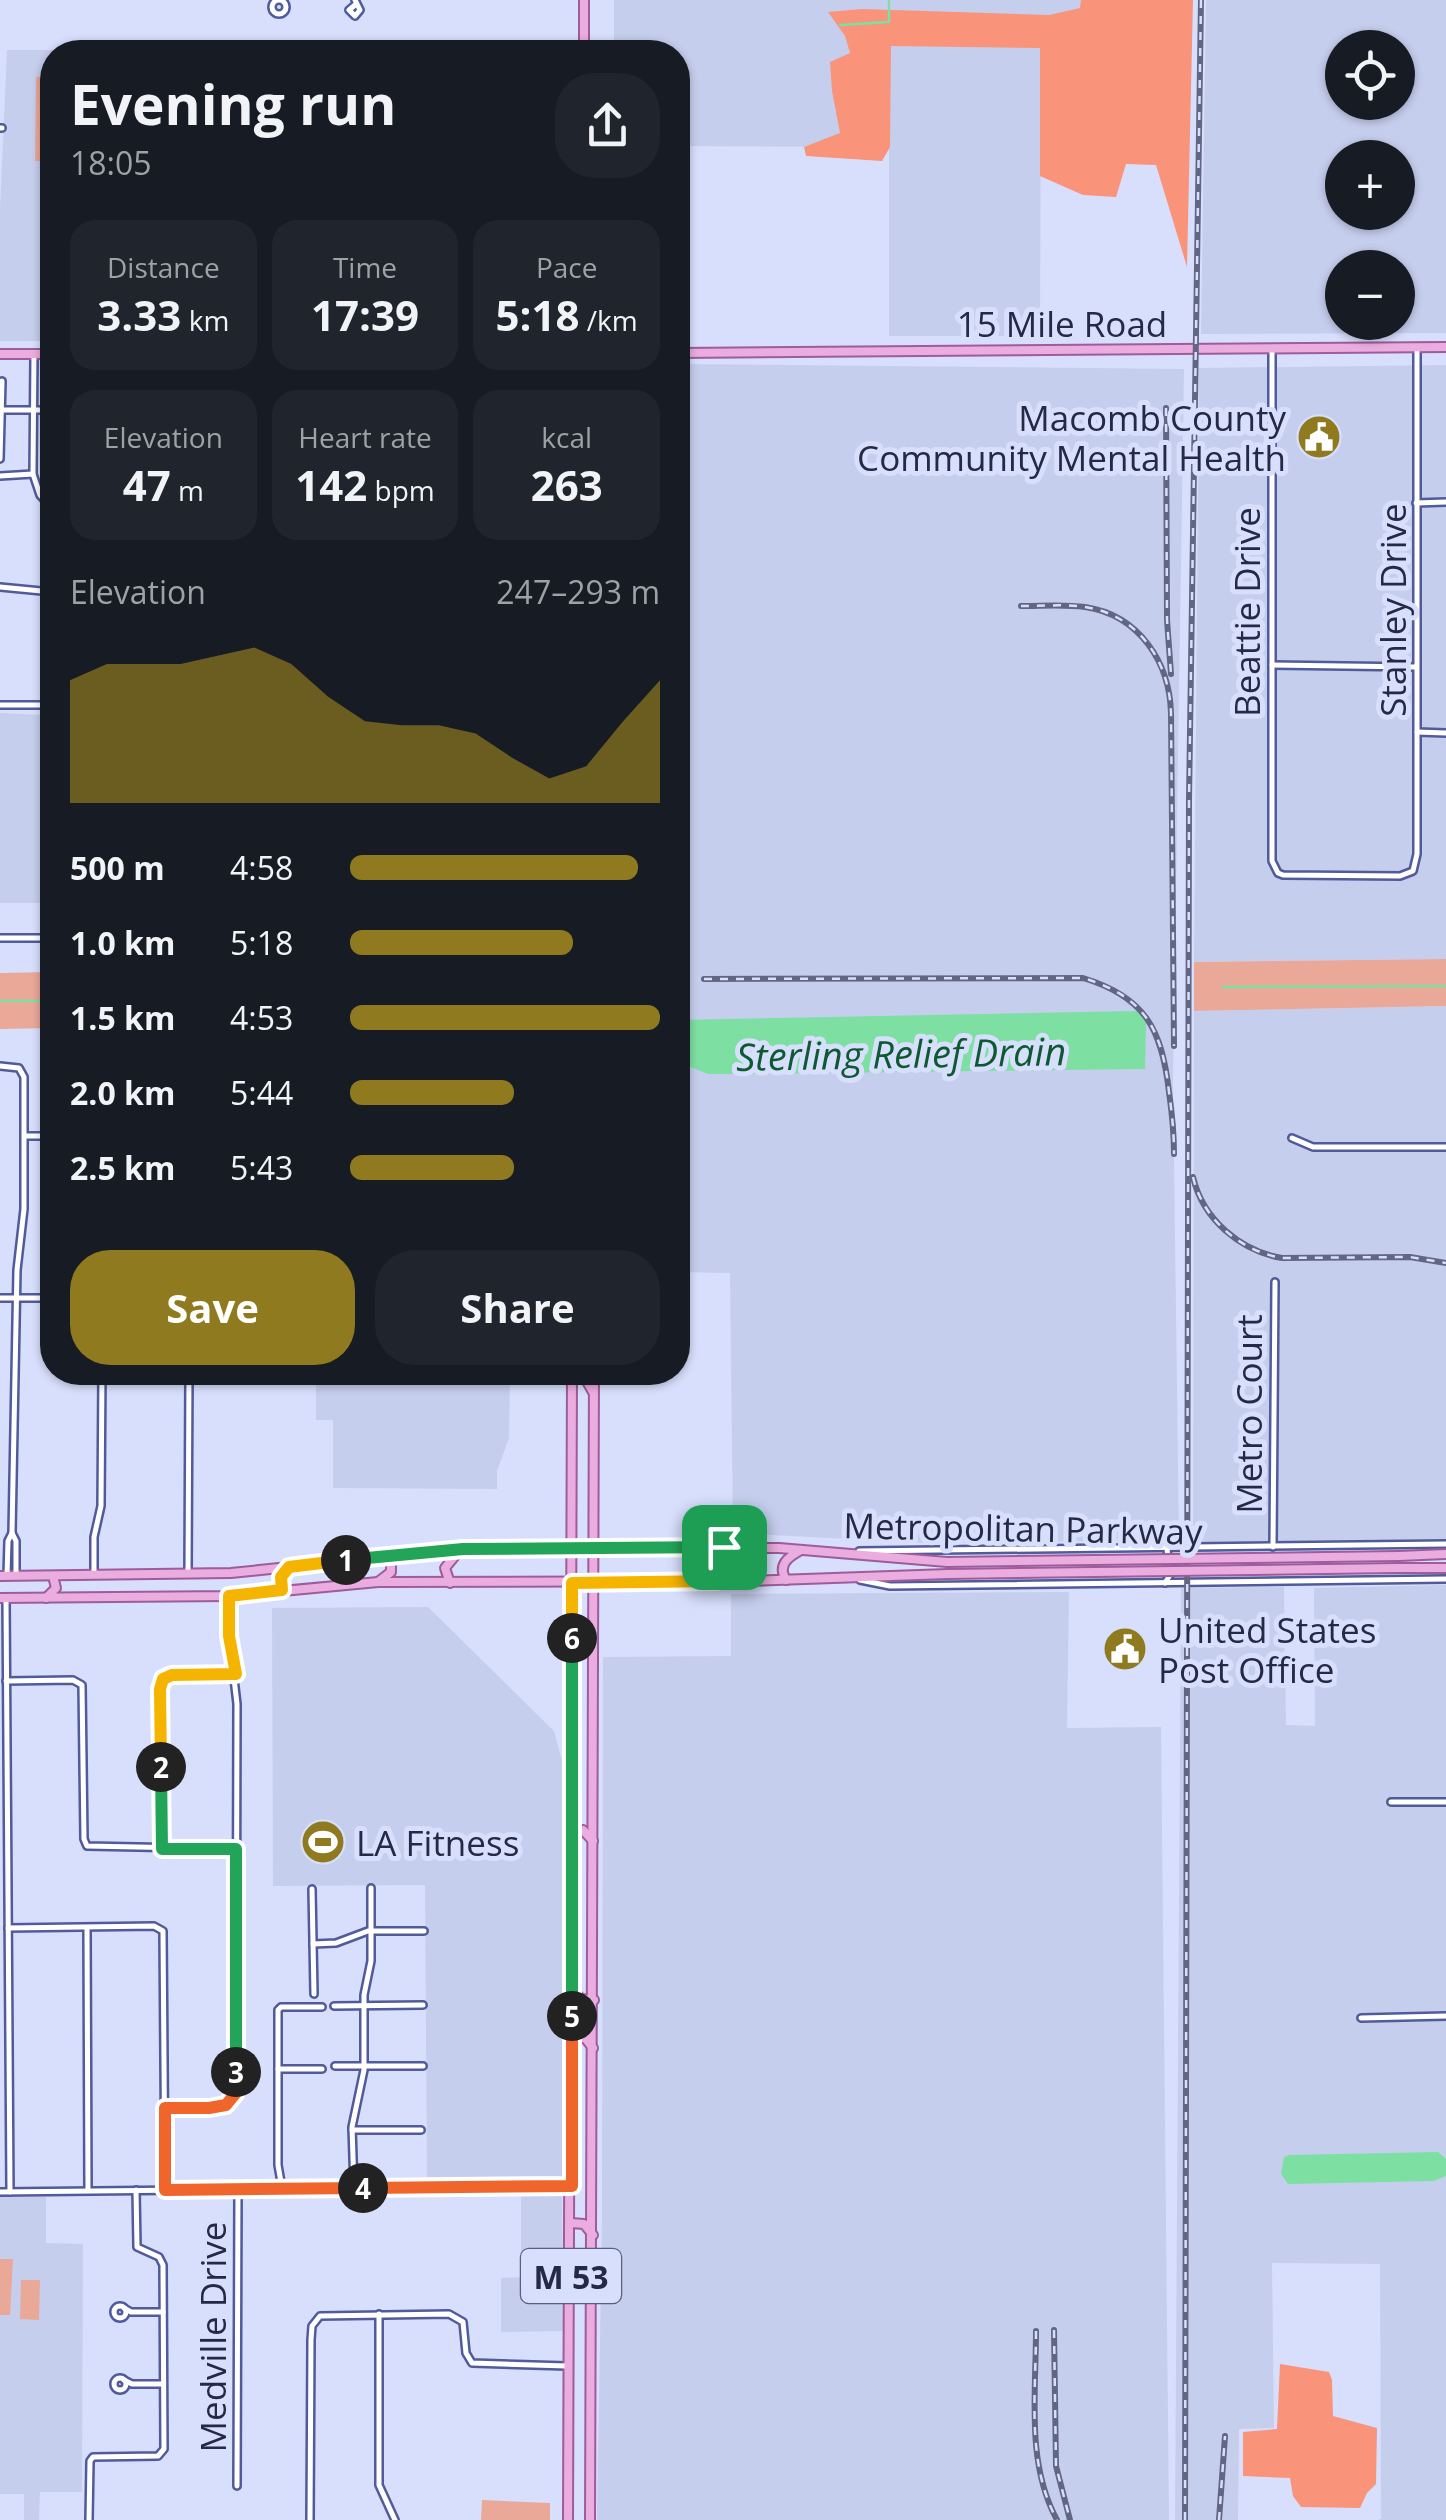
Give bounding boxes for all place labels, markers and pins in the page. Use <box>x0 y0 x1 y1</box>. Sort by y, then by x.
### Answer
place label: Macomb County Community Mental Health <box>857 394 1286 481</box>
public building icon: Macomb County Community Mental Health <box>1296 414 1342 460</box>
pin <box>682 1505 767 1590</box>
pin: 1 <box>321 1535 371 1585</box>
place label: United States Post Office <box>1158 1606 1376 1693</box>
pin: 6 <box>547 1613 597 1663</box>
public building icon: United States Post Office <box>1102 1626 1148 1672</box>
pin: 2 <box>136 1742 186 1792</box>
sports icon: LA Fitness <box>300 1819 346 1865</box>
place label: LA Fitness <box>356 1819 519 1866</box>
pin: 5 <box>547 1991 597 2041</box>
pin: 3 <box>211 2047 261 2097</box>
pin: 4 <box>338 2163 388 2213</box>

